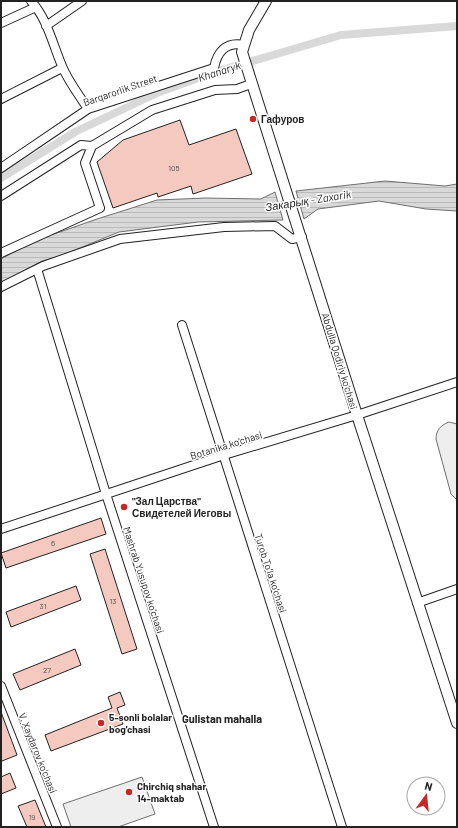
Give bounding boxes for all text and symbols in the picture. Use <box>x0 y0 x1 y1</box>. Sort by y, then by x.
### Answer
water label: Khanaryk <box>196 58 243 84</box>
street label: Barqarorlik Street <box>81 72 159 108</box>
place label: Гафуров <box>261 113 305 125</box>
marker: Гафуров <box>248 114 258 124</box>
house number: 105 <box>168 163 180 173</box>
water label: Закарық - Zaxarik <box>264 187 352 213</box>
street label: Abdulla Qodiriy ko‘chasi <box>320 311 360 411</box>
street label: Botanika ko‘chasi <box>189 428 263 462</box>
place label: "Зал Царства" Свидетелей Иеговы <box>132 495 231 519</box>
marker: "Зал Царства" Свидетелей Иеговы <box>119 502 129 512</box>
street label: Mashrab Yusupov ko‘chasi <box>121 525 167 635</box>
street label: Turob To‘la ko‘chasi <box>253 532 289 614</box>
house number: 6 <box>51 538 55 548</box>
house number: 13 <box>110 596 116 606</box>
house number: 31 <box>40 601 47 611</box>
house number: 27 <box>43 665 51 675</box>
street label: V. Xaydarov ko‘chasi <box>16 711 60 795</box>
place label: 5-sonli bolalar bog'chasi <box>109 711 172 735</box>
district label: Gulistan mahalla <box>182 712 262 725</box>
marker: 5-sonli bolalar bog'chasi <box>96 718 106 728</box>
north arrow <box>406 776 446 816</box>
text: N <box>423 779 434 793</box>
place label: Chirchiq shahar 14-maktab <box>137 780 206 804</box>
marker: Chirchiq shahar 14-maktab <box>124 787 134 797</box>
house number: 19 <box>29 812 35 822</box>

